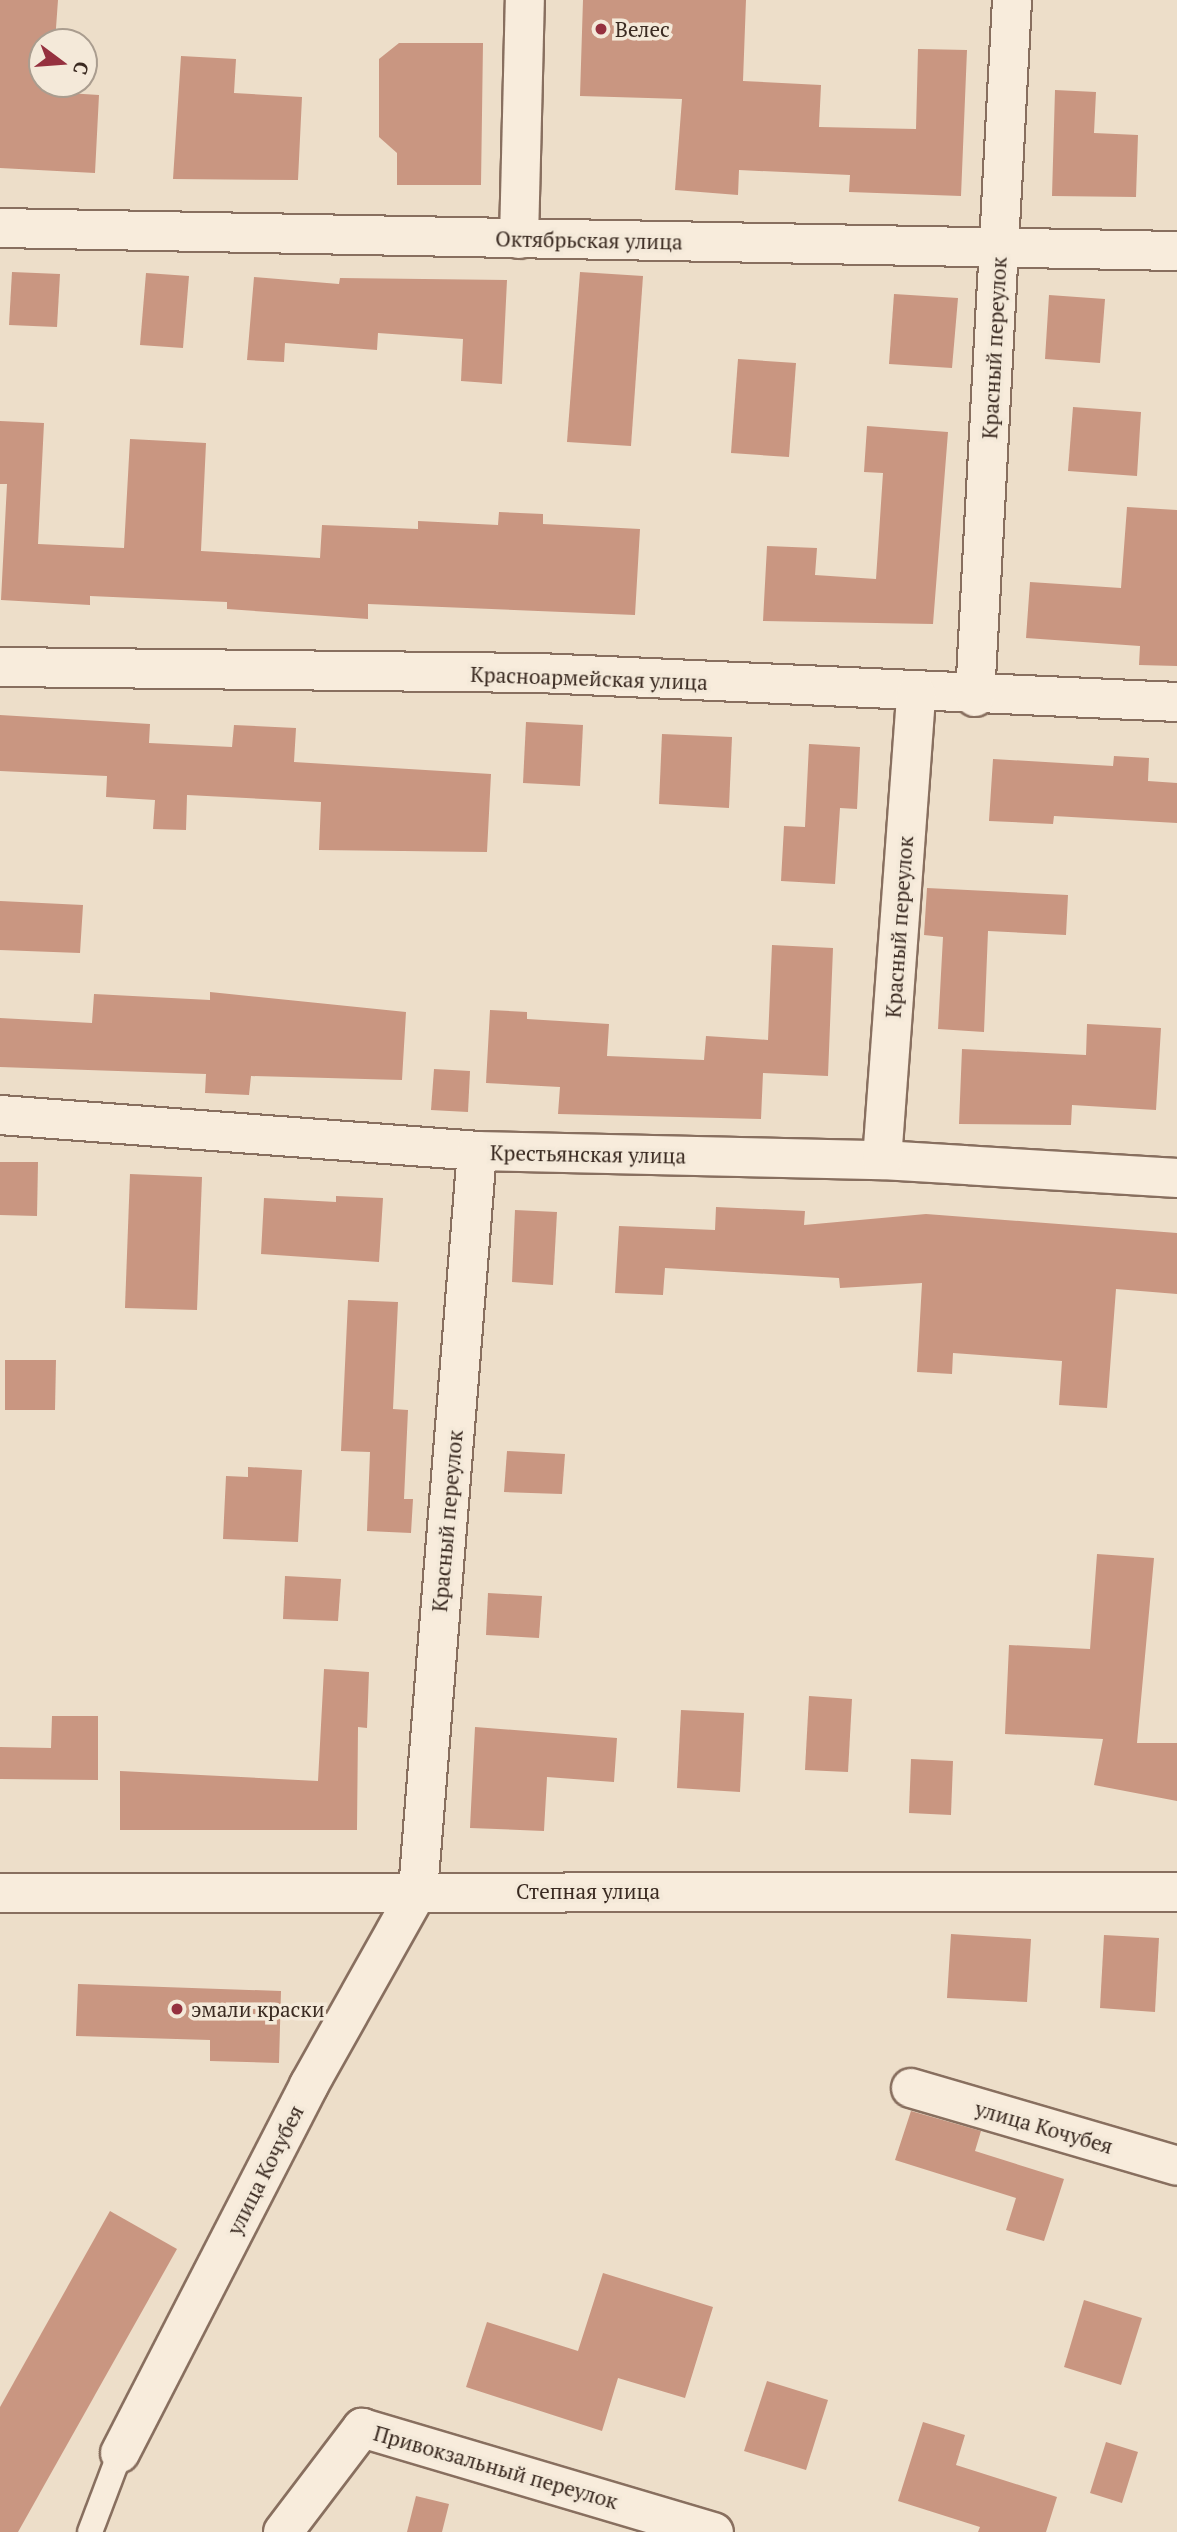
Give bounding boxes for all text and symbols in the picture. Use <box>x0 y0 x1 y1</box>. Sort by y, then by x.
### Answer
place label: Велес <box>615 16 670 42</box>
marker: Велес <box>593 21 609 37</box>
north arrow <box>28 28 98 98</box>
text: С <box>68 59 95 78</box>
street label: Октябрьская улица <box>495 226 683 254</box>
street label: Красный переулок <box>977 256 1011 440</box>
street label: Красноармейская улица <box>470 661 708 695</box>
street label: Красный переулок <box>880 835 918 1019</box>
street label: Крестьянская улица <box>490 1140 686 1168</box>
street label: Красный переулок <box>427 1429 467 1613</box>
street label: Степная улица <box>516 1878 660 1904</box>
place label: эмали краски <box>191 1996 325 2022</box>
marker: эмали краски <box>169 2001 185 2017</box>
street label: улица Кочубея <box>972 2095 1116 2159</box>
street label: улица Кочубея <box>222 2101 308 2239</box>
street label: Привокзальный переулок <box>371 2420 621 2514</box>

